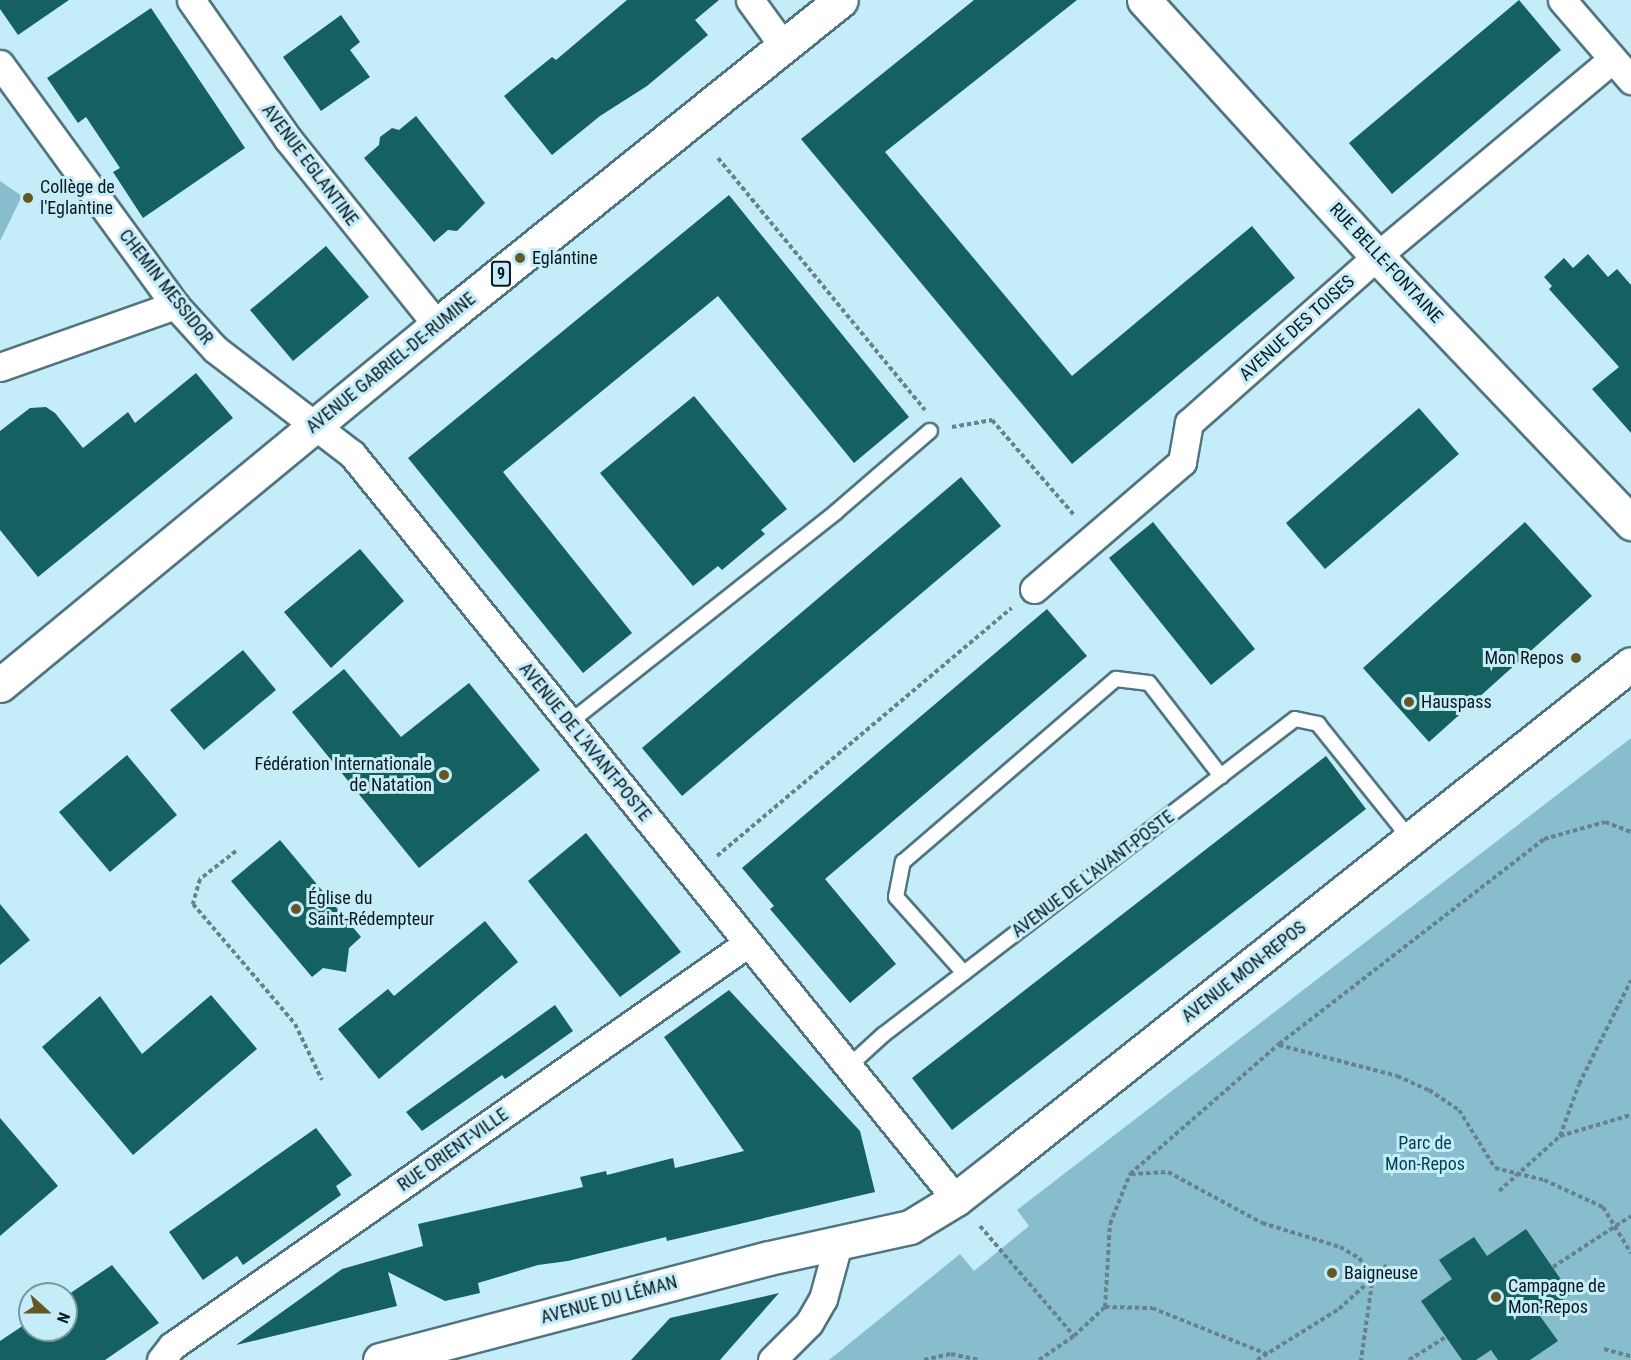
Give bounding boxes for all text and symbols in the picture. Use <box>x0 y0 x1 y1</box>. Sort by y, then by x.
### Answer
street label: AVENUE EGLANTINE <box>257 100 363 230</box>
place label: Collège de l'Eglantine <box>40 177 115 219</box>
marker: Collège de l'Eglantine <box>21 191 35 205</box>
street label: RUE BELLE-FONTAINE <box>1325 199 1447 327</box>
street label: CHEMIN MESSIDOR <box>114 225 218 349</box>
place label: Eglantine <box>532 247 598 269</box>
marker: Eglantine <box>513 251 527 265</box>
road number: 9 <box>490 261 512 287</box>
street label: AVENUE DES TOISES <box>1235 271 1359 385</box>
street label: AVENUE GABRIEL-DE-RUMINE <box>302 288 480 438</box>
place label: Mon Repos <box>1484 647 1564 669</box>
marker: Mon Repos <box>1569 651 1583 665</box>
street label: AVENUE DE L'AVANT-POSTE <box>514 658 656 826</box>
place label: Hauspass <box>1421 691 1492 713</box>
marker: Hauspass <box>1402 695 1416 709</box>
place label: Fédération Internationale de Natation <box>254 754 432 796</box>
marker: Fédération Internationale de Natation <box>437 768 451 782</box>
street label: AVENUE DE L'AVANT-POSTE <box>1008 806 1178 942</box>
place label: Église du Saint-Rédempteur <box>308 888 434 930</box>
marker: Église du Saint-Rédempteur <box>289 902 303 916</box>
street label: AVENUE MON-REPOS <box>1178 917 1310 1027</box>
street label: RUE ORIENT-VILLE <box>394 1104 512 1196</box>
park label: Parc de Mon-Repos <box>1385 1133 1465 1176</box>
place label: Baigneuse <box>1344 1262 1418 1284</box>
marker: Baigneuse <box>1325 1266 1339 1280</box>
street label: AVENUE DU LÉMAN <box>538 1271 680 1329</box>
place label: Campagne de Mon-Repos <box>1508 1276 1605 1318</box>
north arrow <box>18 1282 78 1342</box>
marker: Campagne de Mon-Repos <box>1489 1290 1503 1304</box>
text: N <box>53 1310 74 1326</box>

